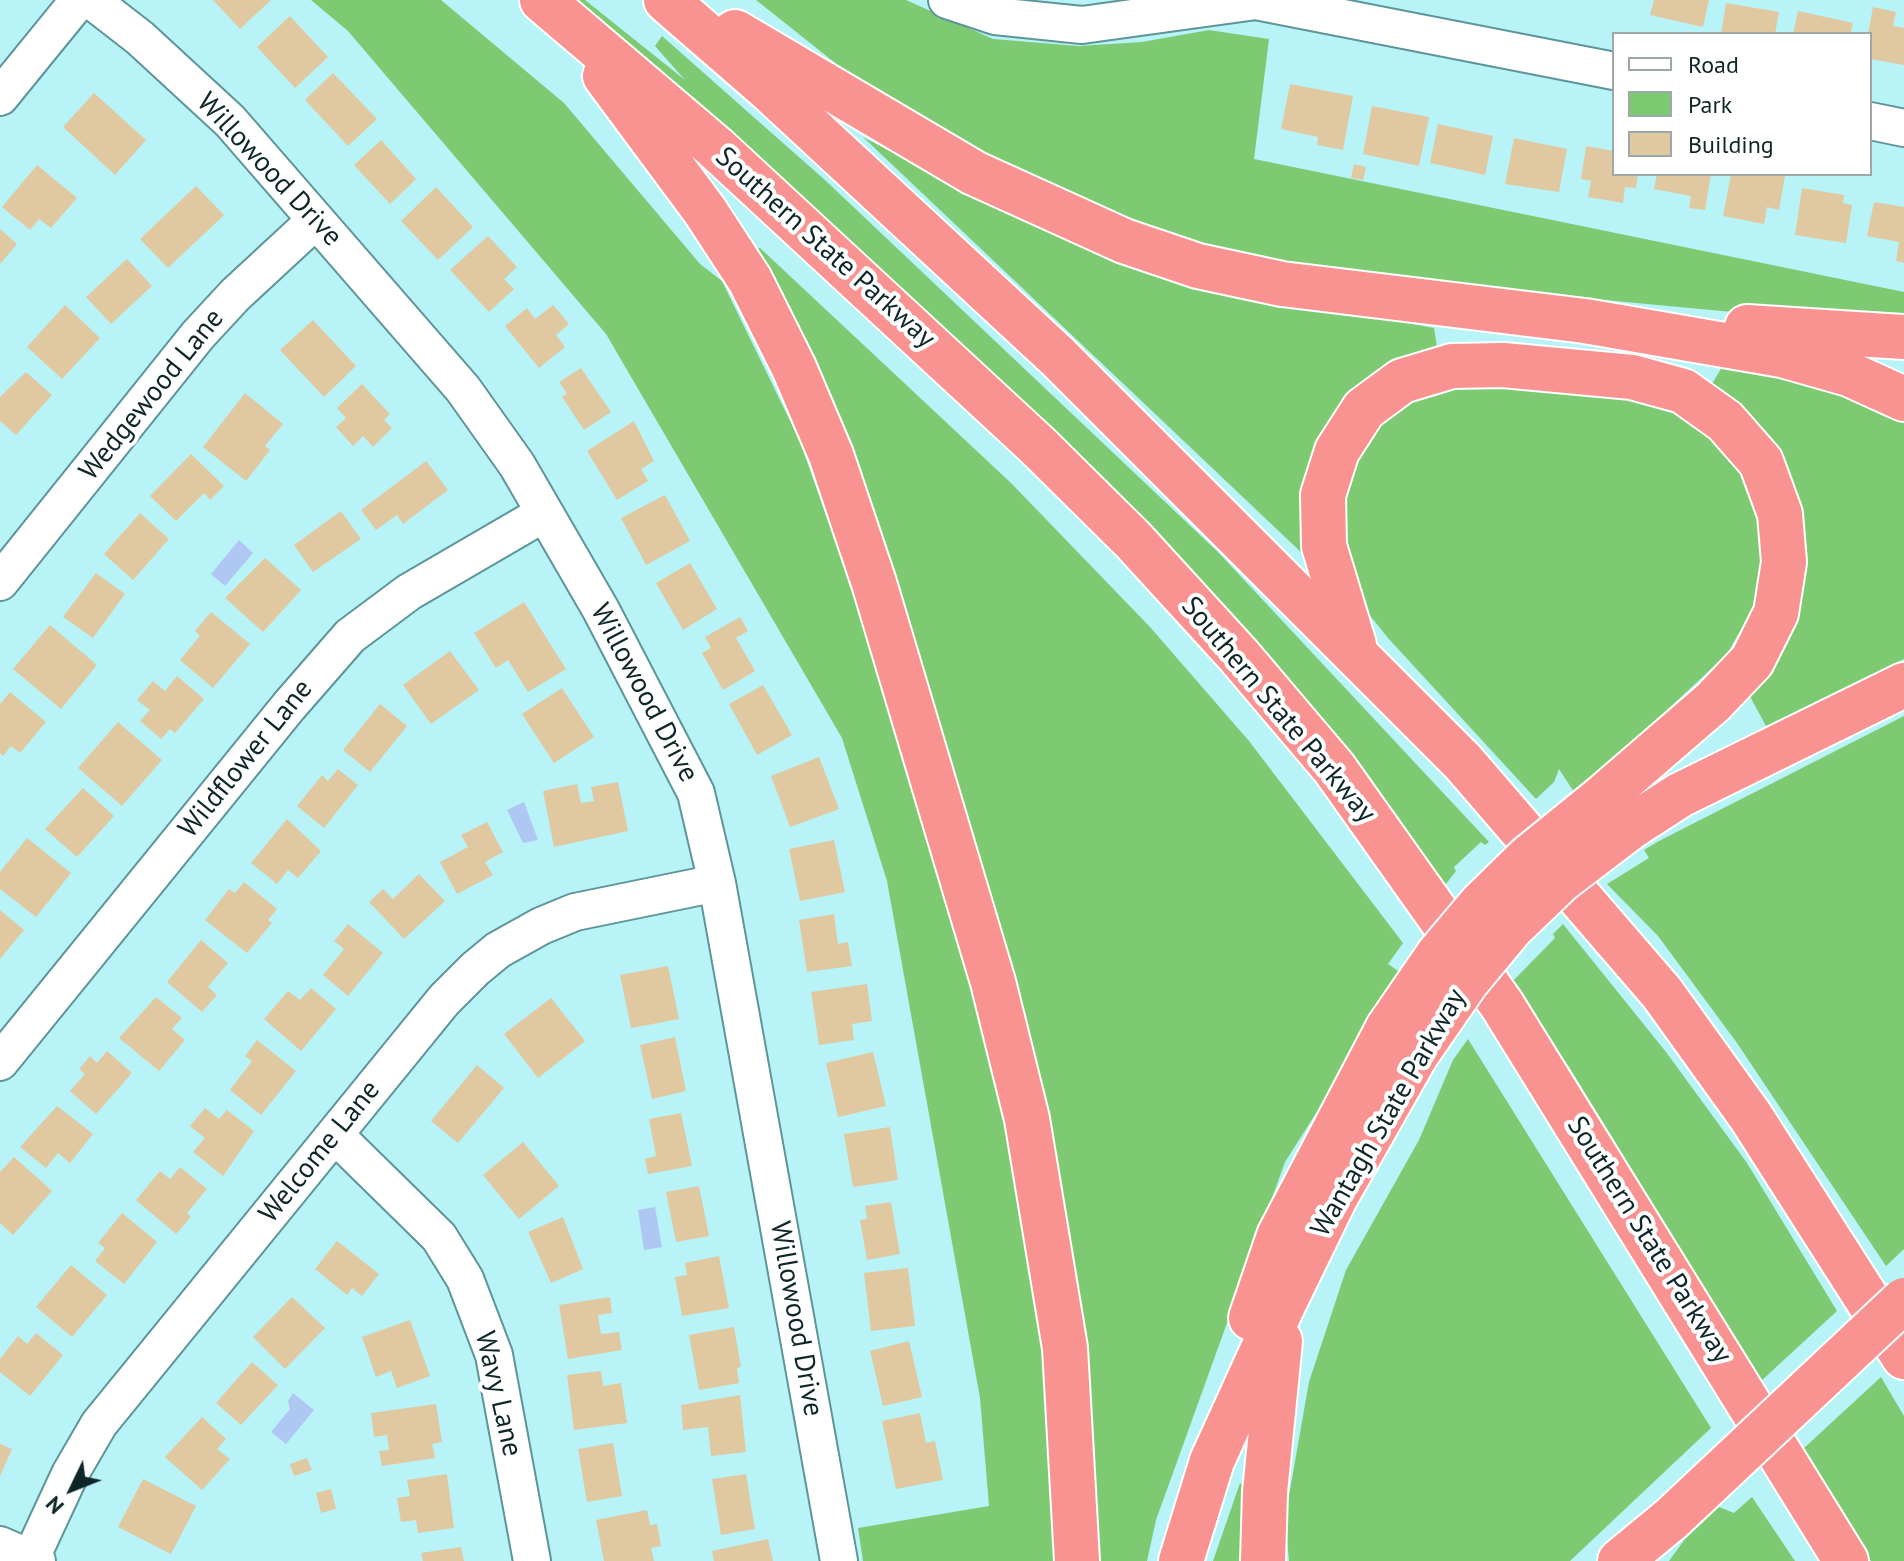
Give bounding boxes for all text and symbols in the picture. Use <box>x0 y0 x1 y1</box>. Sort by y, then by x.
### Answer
legend <box>1612 32 1872 176</box>
text: Road <box>1688 49 1739 80</box>
street label: Willowood Drive <box>189 86 349 254</box>
text: Park <box>1688 89 1732 120</box>
text: Building <box>1688 129 1774 160</box>
street label: Southern State Parkway <box>708 140 942 356</box>
street label: Wedgewood Lane <box>73 303 231 487</box>
street label: Southern State Parkway <box>1174 590 1382 830</box>
street label: Willowood Drive <box>583 598 705 788</box>
street label: Wildflower Lane <box>172 673 320 845</box>
street label: Wantagh State Parkway <box>1304 983 1474 1243</box>
street label: Welcome Lane <box>252 1074 388 1230</box>
street label: Southern State Parkway <box>1559 1110 1739 1370</box>
street label: Willowood Drive <box>762 1219 830 1419</box>
street label: Wavy Lane <box>467 1328 529 1460</box>
north arrow <box>32 1449 112 1529</box>
text: N <box>39 1491 70 1520</box>

